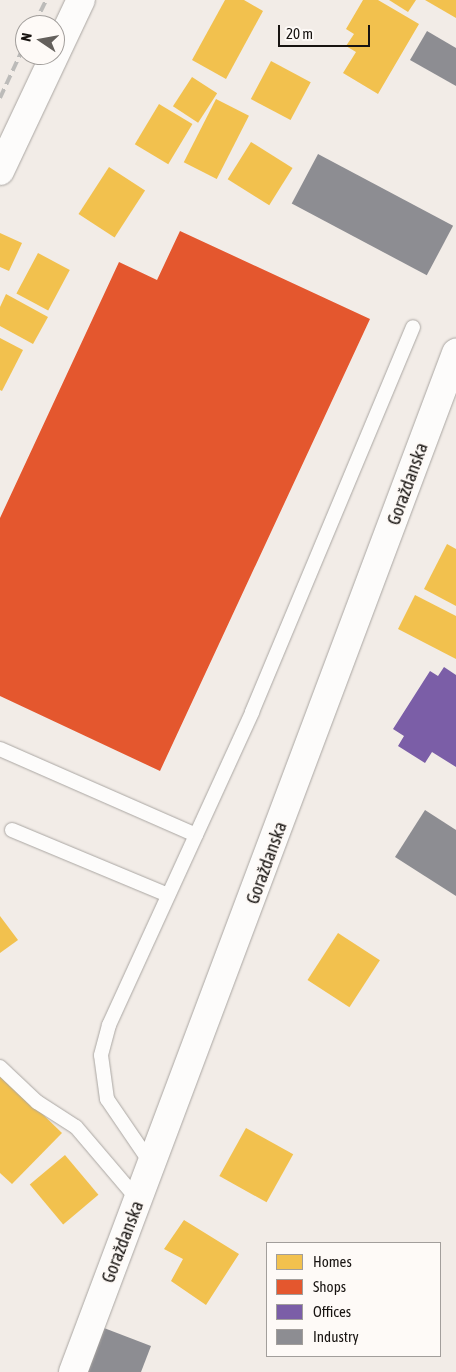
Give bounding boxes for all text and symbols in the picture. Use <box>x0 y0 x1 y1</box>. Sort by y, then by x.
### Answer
north arrow <box>15 15 65 65</box>
scale bar <box>281 15 374 47</box>
text: 20 m <box>286 25 313 42</box>
text: N <box>18 31 35 43</box>
street label: Goraždanska <box>383 440 433 528</box>
street label: Goraždanska <box>242 819 292 907</box>
street label: Goraždanska <box>98 1198 148 1286</box>
legend <box>266 1242 441 1357</box>
text: Homes <box>313 1253 352 1270</box>
text: Shops <box>313 1278 346 1295</box>
text: Offices <box>313 1303 351 1320</box>
text: Industry <box>313 1328 359 1345</box>

